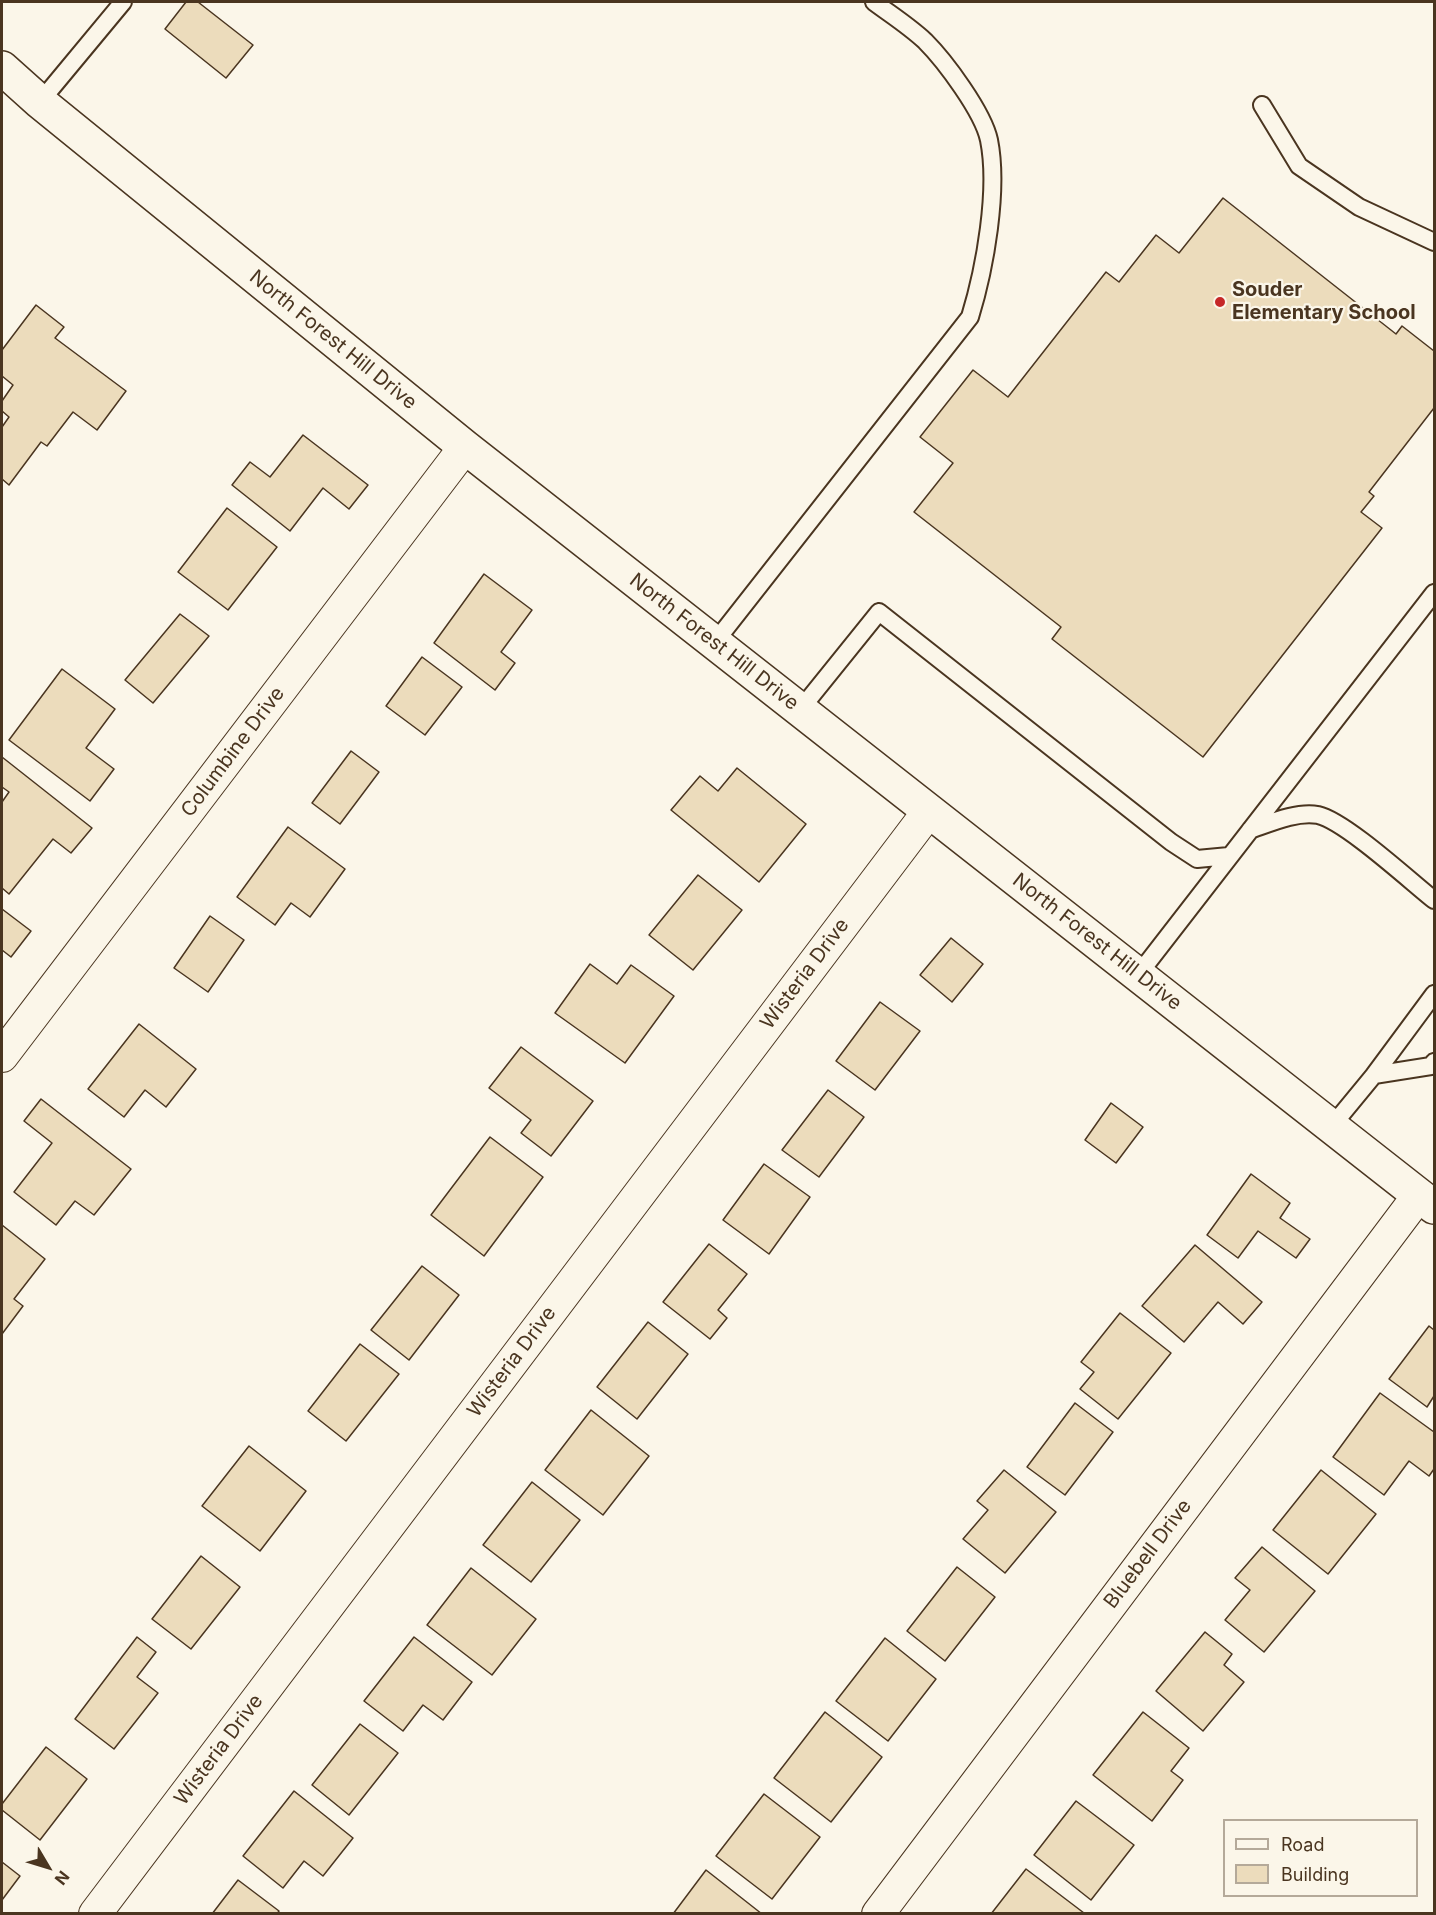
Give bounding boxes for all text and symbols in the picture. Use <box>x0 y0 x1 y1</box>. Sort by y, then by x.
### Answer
street label: North Forest Hill Drive <box>245 265 421 415</box>
place label: Souder Elementary School <box>1232 278 1416 325</box>
marker: Souder Elementary School <box>1213 295 1227 309</box>
street label: North Forest Hill Drive <box>625 568 803 716</box>
street label: Columbine Drive <box>176 682 290 822</box>
street label: North Forest Hill Drive <box>1008 868 1186 1016</box>
street label: Wisteria Drive <box>756 914 854 1034</box>
street label: Wisteria Drive <box>463 1302 561 1422</box>
street label: Bluebell Drive <box>1099 1495 1197 1613</box>
street label: Wisteria Drive <box>170 1690 268 1810</box>
legend <box>1223 1819 1418 1897</box>
text: Road <box>1281 1834 1324 1855</box>
north arrow <box>18 1837 78 1897</box>
text: Building <box>1281 1864 1349 1885</box>
text: N <box>51 1867 74 1889</box>

